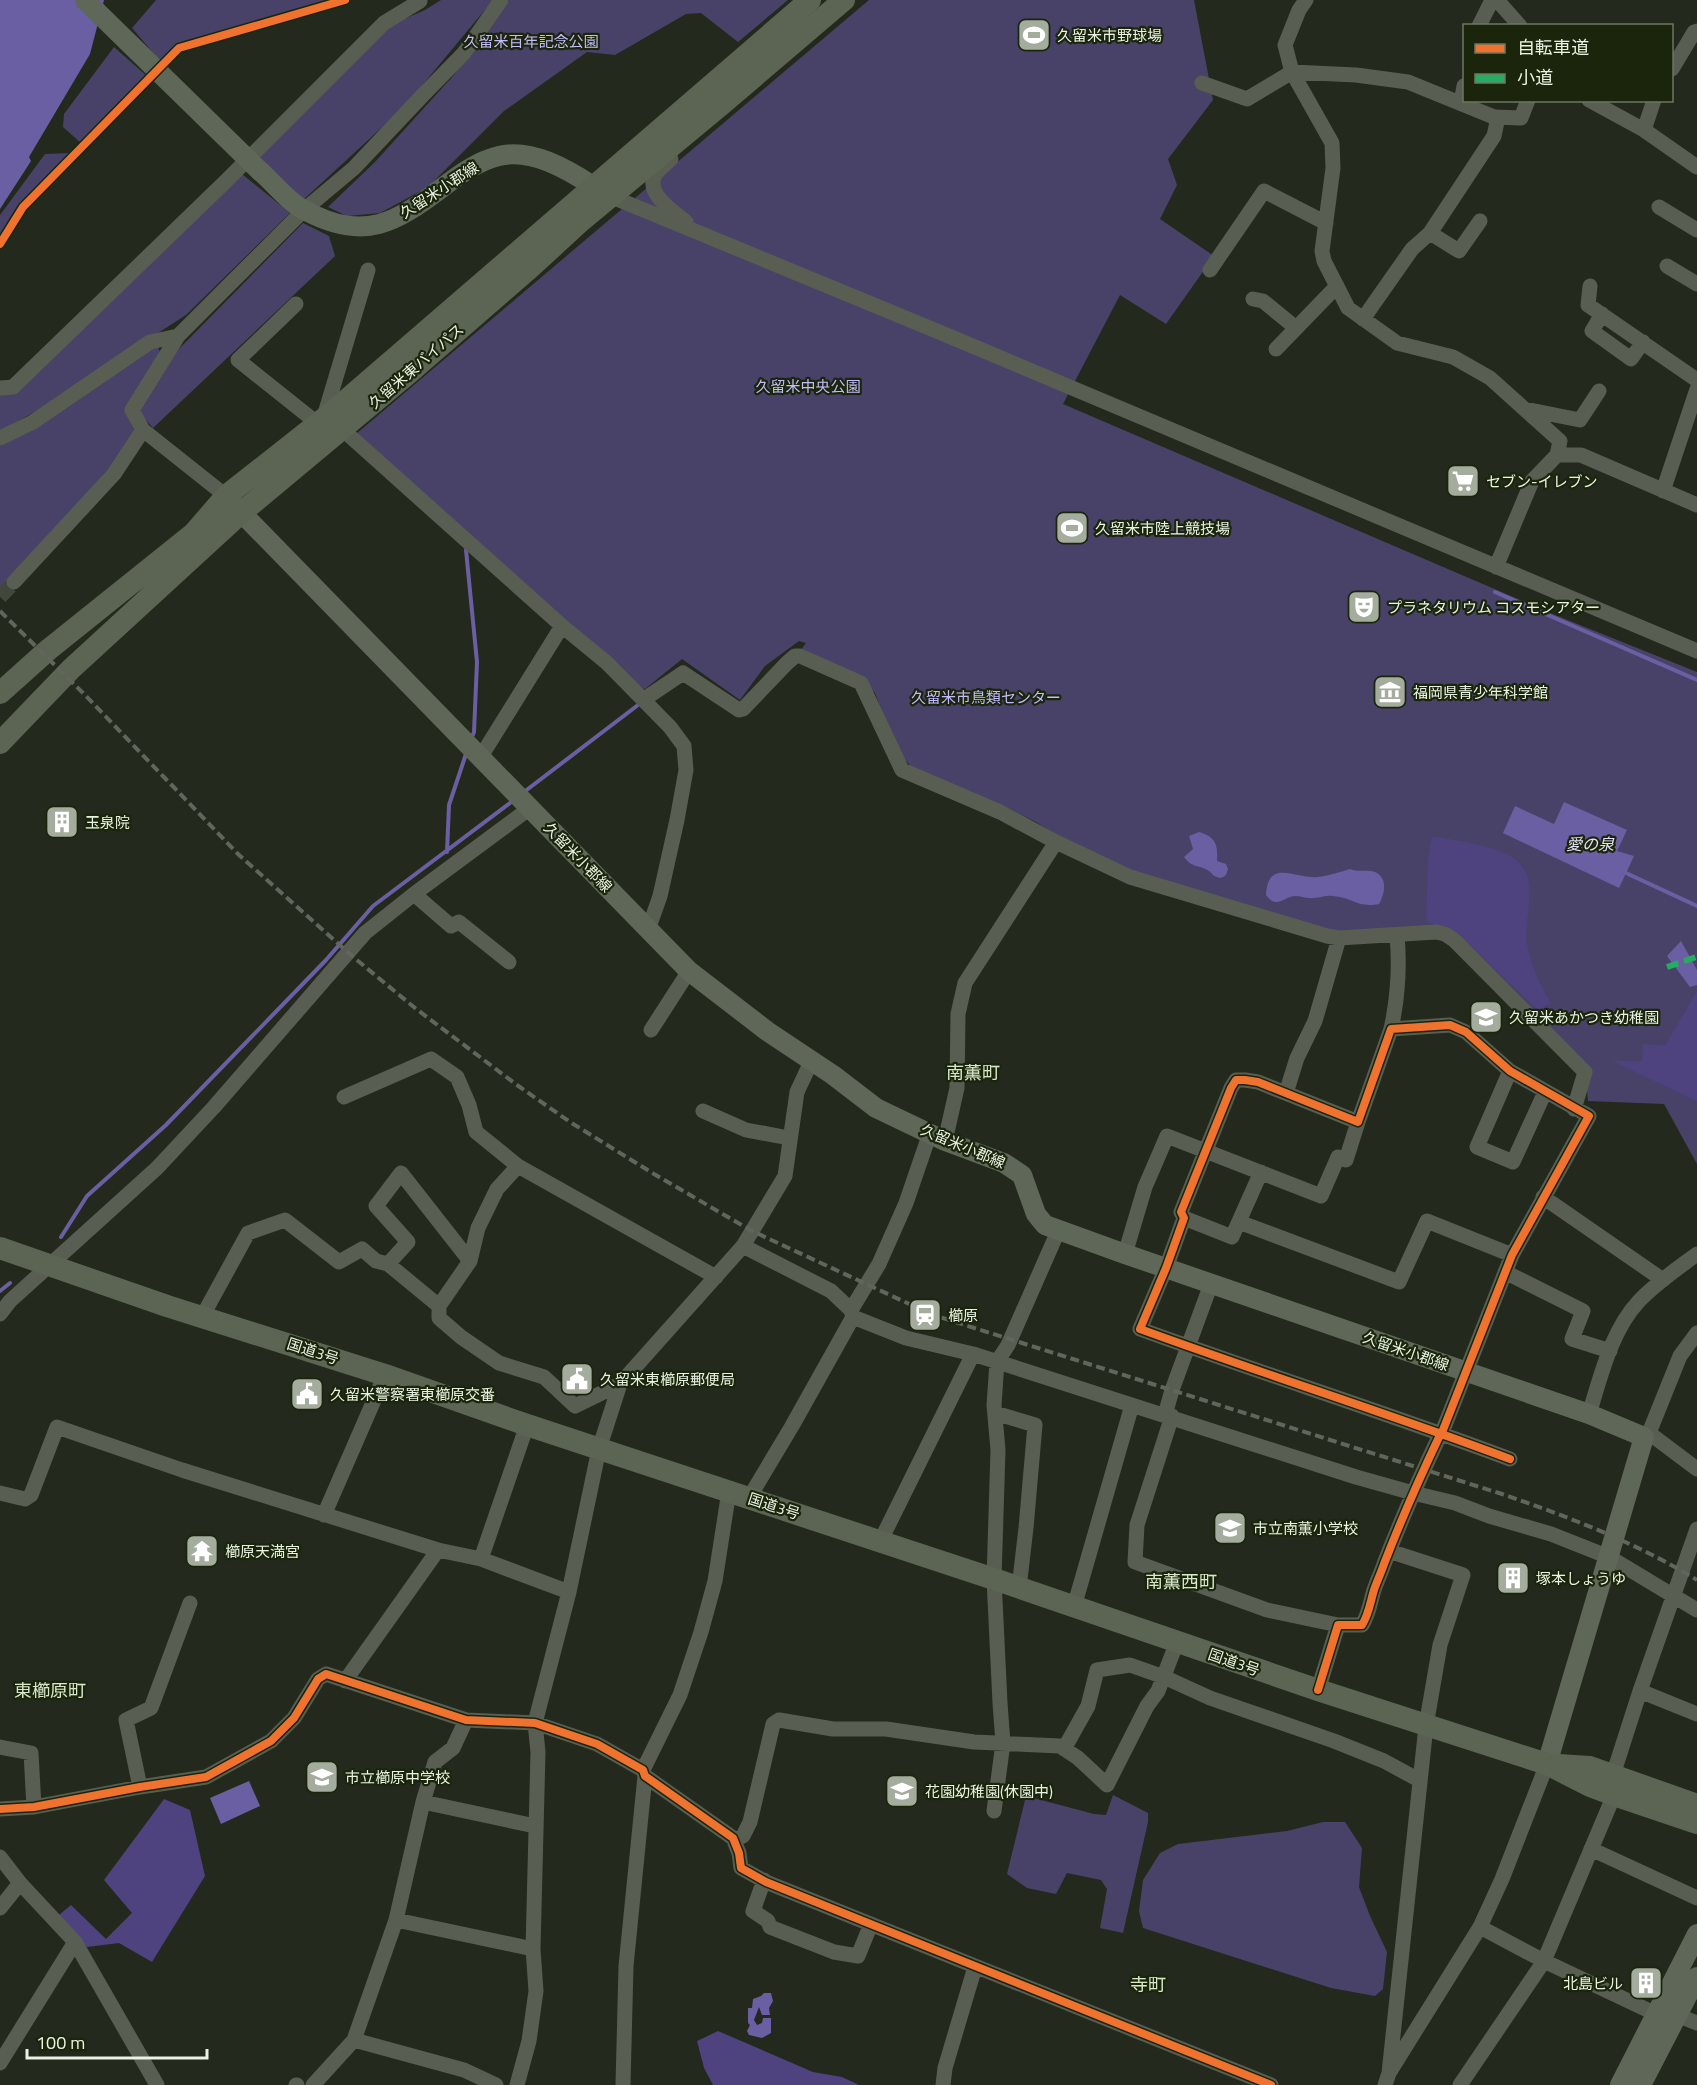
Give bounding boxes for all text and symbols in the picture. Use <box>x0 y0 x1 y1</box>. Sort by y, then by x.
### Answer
sports icon: 久留米市野球場 <box>1016 17 1052 53</box>
place label: 久留米市野球場 <box>1057 24 1162 47</box>
legend <box>1463 24 1673 102</box>
park label: 久留米百年記念公園 <box>463 30 599 53</box>
text: 自転車道 <box>1517 34 1589 61</box>
text: 小道 <box>1517 64 1553 91</box>
street label: 久留米小郡線 <box>395 156 483 224</box>
street label: 久留米東バイパス <box>363 318 469 414</box>
park label: 久留米中央公園 <box>755 375 861 398</box>
supermarket icon: セブン-イレブン <box>1445 463 1481 499</box>
place label: セブン-イレブン <box>1486 470 1598 493</box>
sports icon: 久留米市陸上競技場 <box>1054 510 1090 546</box>
place label: 久留米市陸上競技場 <box>1095 517 1230 540</box>
theatre icon: プラネタリウム コスモシアター <box>1346 589 1382 625</box>
place label: プラネタリウム コスモシアター <box>1387 596 1600 619</box>
museum icon: 福岡県青少年科学館 <box>1372 674 1408 710</box>
place label: 福岡県青少年科学館 <box>1413 681 1548 704</box>
park label: 久留米市鳥類センター <box>911 686 1061 709</box>
building icon: 玉泉院 <box>44 804 80 840</box>
place label: 玉泉院 <box>85 811 130 834</box>
street label: 久留米小郡線 <box>538 817 618 897</box>
water label: 愛の泉 <box>1566 832 1615 856</box>
school or university icon: 久留米あかつき幼稚園 <box>1468 999 1504 1035</box>
place label: 久留米あかつき幼稚園 <box>1509 1006 1659 1029</box>
district label: 南薫町 <box>946 1059 1000 1086</box>
street label: 久留米小郡線 <box>917 1118 1009 1174</box>
station icon: 櫛原 <box>907 1297 943 1333</box>
place label: 櫛原 <box>948 1304 978 1327</box>
street label: 久留米小郡線 <box>1360 1325 1452 1377</box>
street label: 国道3号 <box>284 1332 342 1370</box>
public building icon: 久留米東櫛原郵便局 <box>559 1361 595 1397</box>
place label: 久留米東櫛原郵便局 <box>600 1368 735 1391</box>
public building icon: 久留米警察署東櫛原交番 <box>289 1376 325 1412</box>
place label: 久留米警察署東櫛原交番 <box>330 1383 495 1406</box>
street label: 国道3号 <box>745 1487 803 1525</box>
school or university icon: 市立南薫小学校 <box>1212 1510 1248 1546</box>
place label: 市立南薫小学校 <box>1253 1517 1358 1540</box>
temple icon: 櫛原天満宮 <box>184 1533 220 1569</box>
place label: 櫛原天満宮 <box>225 1540 300 1563</box>
building icon: 塚本しょうゆ <box>1495 1560 1531 1596</box>
place label: 塚本しょうゆ <box>1536 1567 1626 1590</box>
district label: 南薫西町 <box>1145 1568 1217 1595</box>
street label: 国道3号 <box>1205 1642 1263 1682</box>
district label: 東櫛原町 <box>14 1677 86 1704</box>
school or university icon: 市立櫛原中学校 <box>304 1759 340 1795</box>
place label: 市立櫛原中学校 <box>345 1766 450 1789</box>
school or university icon: 花園幼稚園(休園中) <box>884 1773 920 1809</box>
place label: 花園幼稚園(休園中) <box>925 1780 1053 1803</box>
building icon: 北島ビル <box>1628 1965 1664 2001</box>
district label: 寺町 <box>1130 1971 1166 1998</box>
place label: 北島ビル <box>1563 1972 1623 1995</box>
scale bar <box>27 2022 207 2060</box>
text: 100 m <box>36 2029 85 2056</box>

